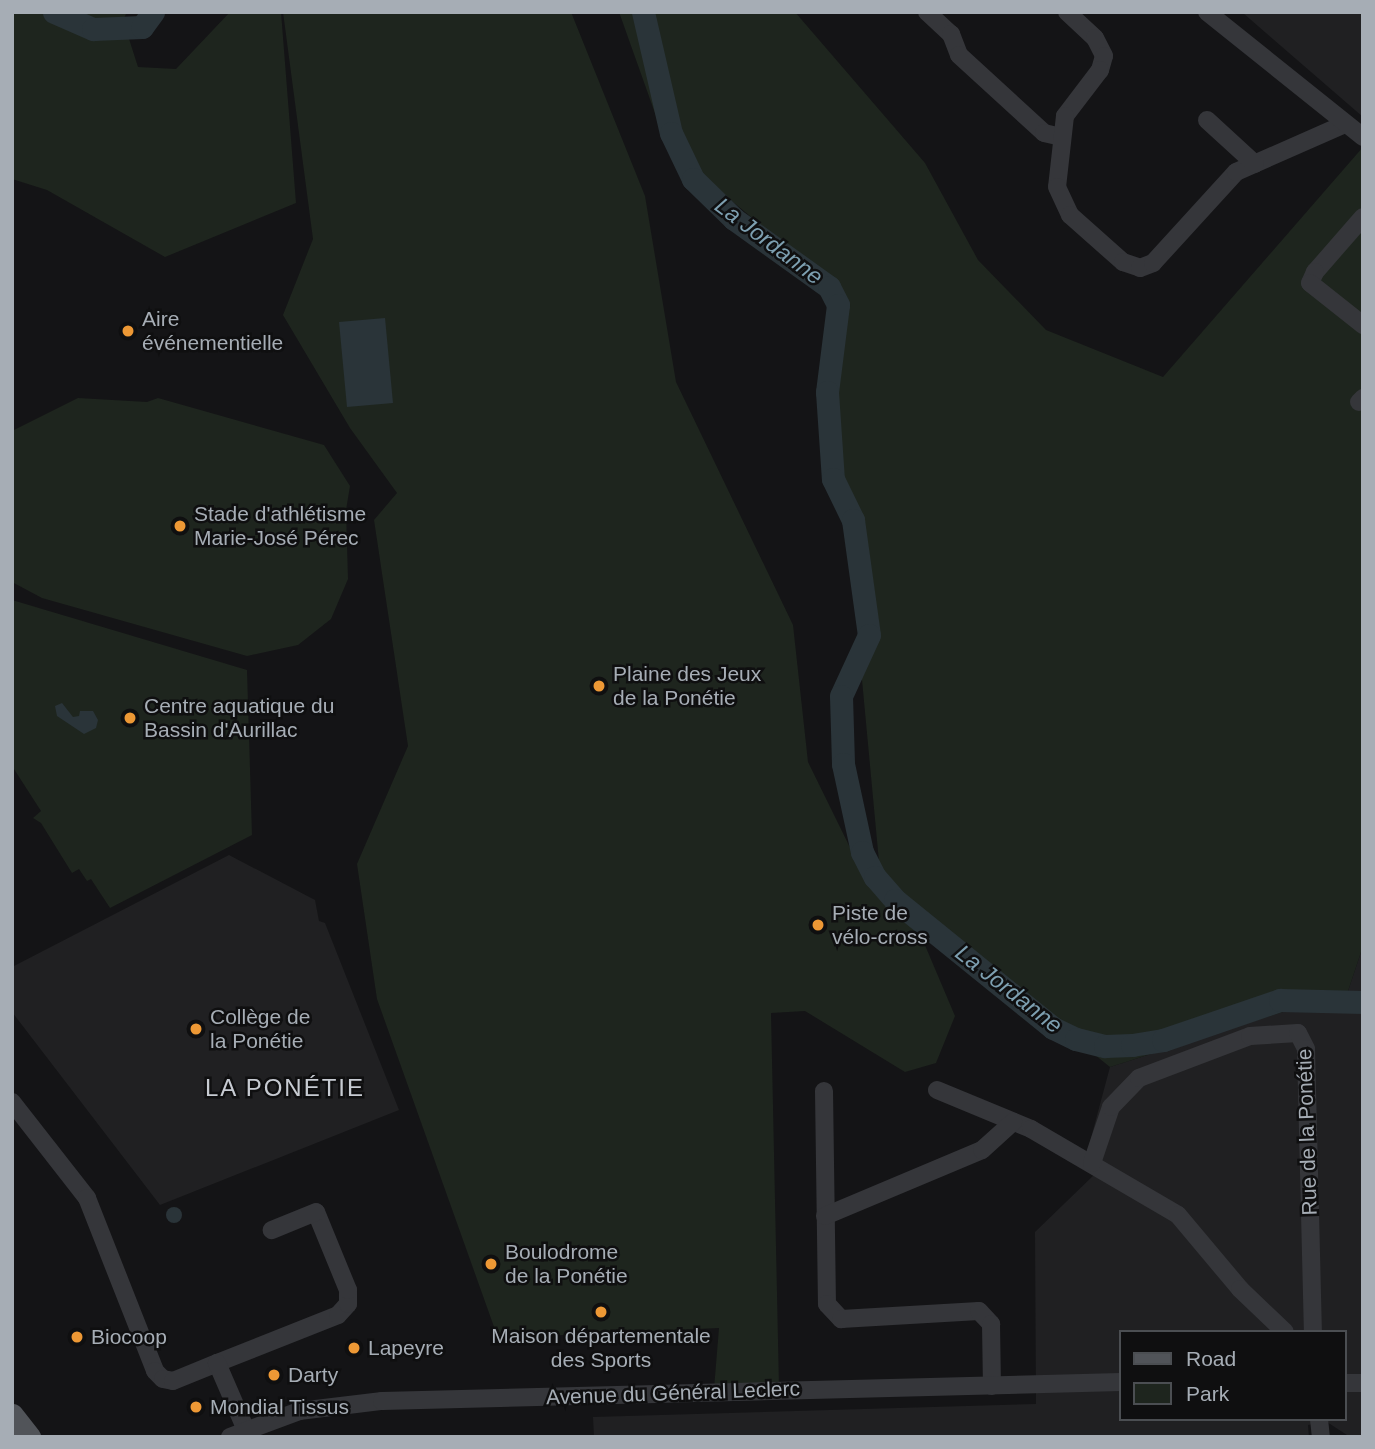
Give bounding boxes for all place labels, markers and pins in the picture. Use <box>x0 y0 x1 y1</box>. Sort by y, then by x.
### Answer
place label: Aire événementielle <box>142 306 283 356</box>
marker: Aire événementielle <box>120 323 136 339</box>
place label: Stade d'athlétisme Marie-José Pérec <box>194 501 366 551</box>
marker: Stade d'athlétisme Marie-José Pérec <box>172 518 188 534</box>
place label: Plaine des Jeux de la Ponétie <box>613 661 761 711</box>
marker: Plaine des Jeux de la Ponétie <box>591 678 607 694</box>
place label: Centre aquatique du Bassin d'Aurillac <box>144 693 334 743</box>
marker: Centre aquatique du Bassin d'Aurillac <box>122 710 138 726</box>
place label: Piste de vélo-cross <box>832 900 928 950</box>
marker: Piste de vélo-cross <box>810 917 826 933</box>
place label: Collège de la Ponétie <box>210 1004 310 1054</box>
marker: Collège de la Ponétie <box>188 1021 204 1037</box>
place label: Boulodrome de la Ponétie <box>505 1239 628 1289</box>
marker: Boulodrome de la Ponétie <box>483 1256 499 1272</box>
marker: Maison départementale des Sports <box>593 1304 609 1320</box>
place label: Maison départementale des Sports <box>491 1323 711 1373</box>
place label: Biocoop <box>91 1324 167 1350</box>
marker: Biocoop <box>69 1329 85 1345</box>
place label: Lapeyre <box>368 1335 444 1361</box>
marker: Lapeyre <box>346 1340 362 1356</box>
place label: Darty <box>288 1362 338 1388</box>
marker: Darty <box>266 1367 282 1383</box>
place label: Mondial Tissus <box>210 1394 349 1420</box>
marker: Mondial Tissus <box>188 1399 204 1415</box>

